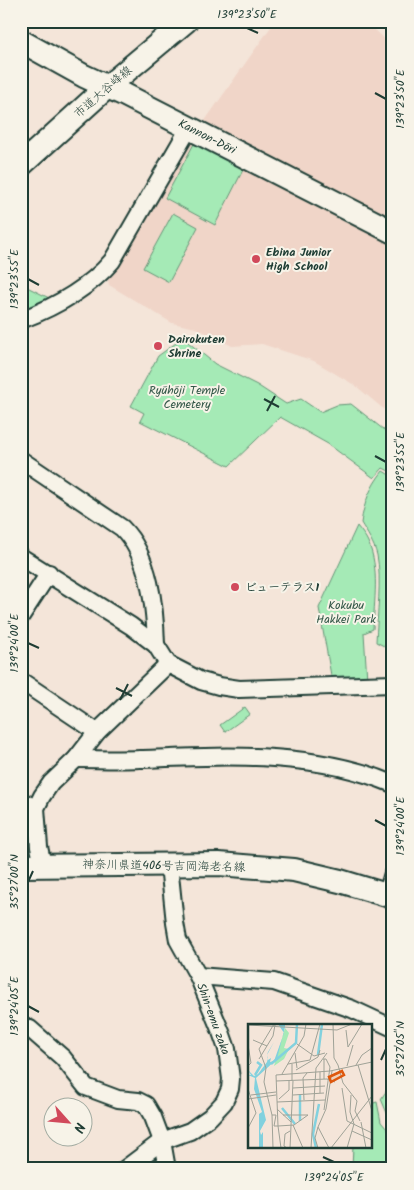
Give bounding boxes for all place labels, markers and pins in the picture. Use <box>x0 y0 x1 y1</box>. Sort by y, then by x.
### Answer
place label: Ebina Junior High School <box>266 243 332 276</box>
marker: Ebina Junior High School <box>250 253 262 265</box>
place label: Dairokuten Shrine <box>168 330 225 363</box>
marker: Dairokuten Shrine <box>152 340 164 352</box>
place label: ビューテラス1 <box>245 578 320 597</box>
marker: ビューテラス1 <box>229 581 241 593</box>

